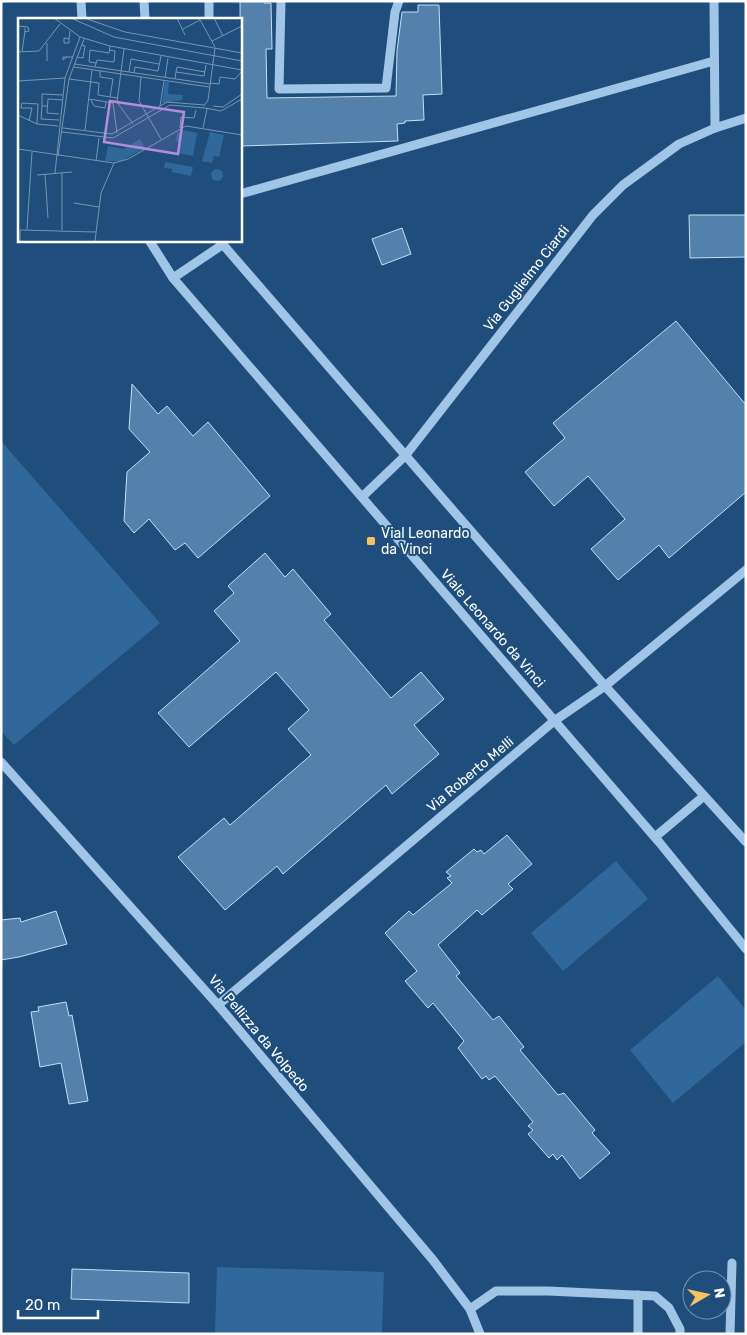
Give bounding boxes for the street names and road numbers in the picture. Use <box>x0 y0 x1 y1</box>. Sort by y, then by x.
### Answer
street label: Via Guglielmo Ciardi <box>480 222 573 334</box>
street label: Viale Leonardo da Vinci <box>437 566 549 691</box>
street label: Via Roberto Melli <box>423 733 517 816</box>
street label: Via Pellizza da Volpedo <box>205 971 313 1095</box>

